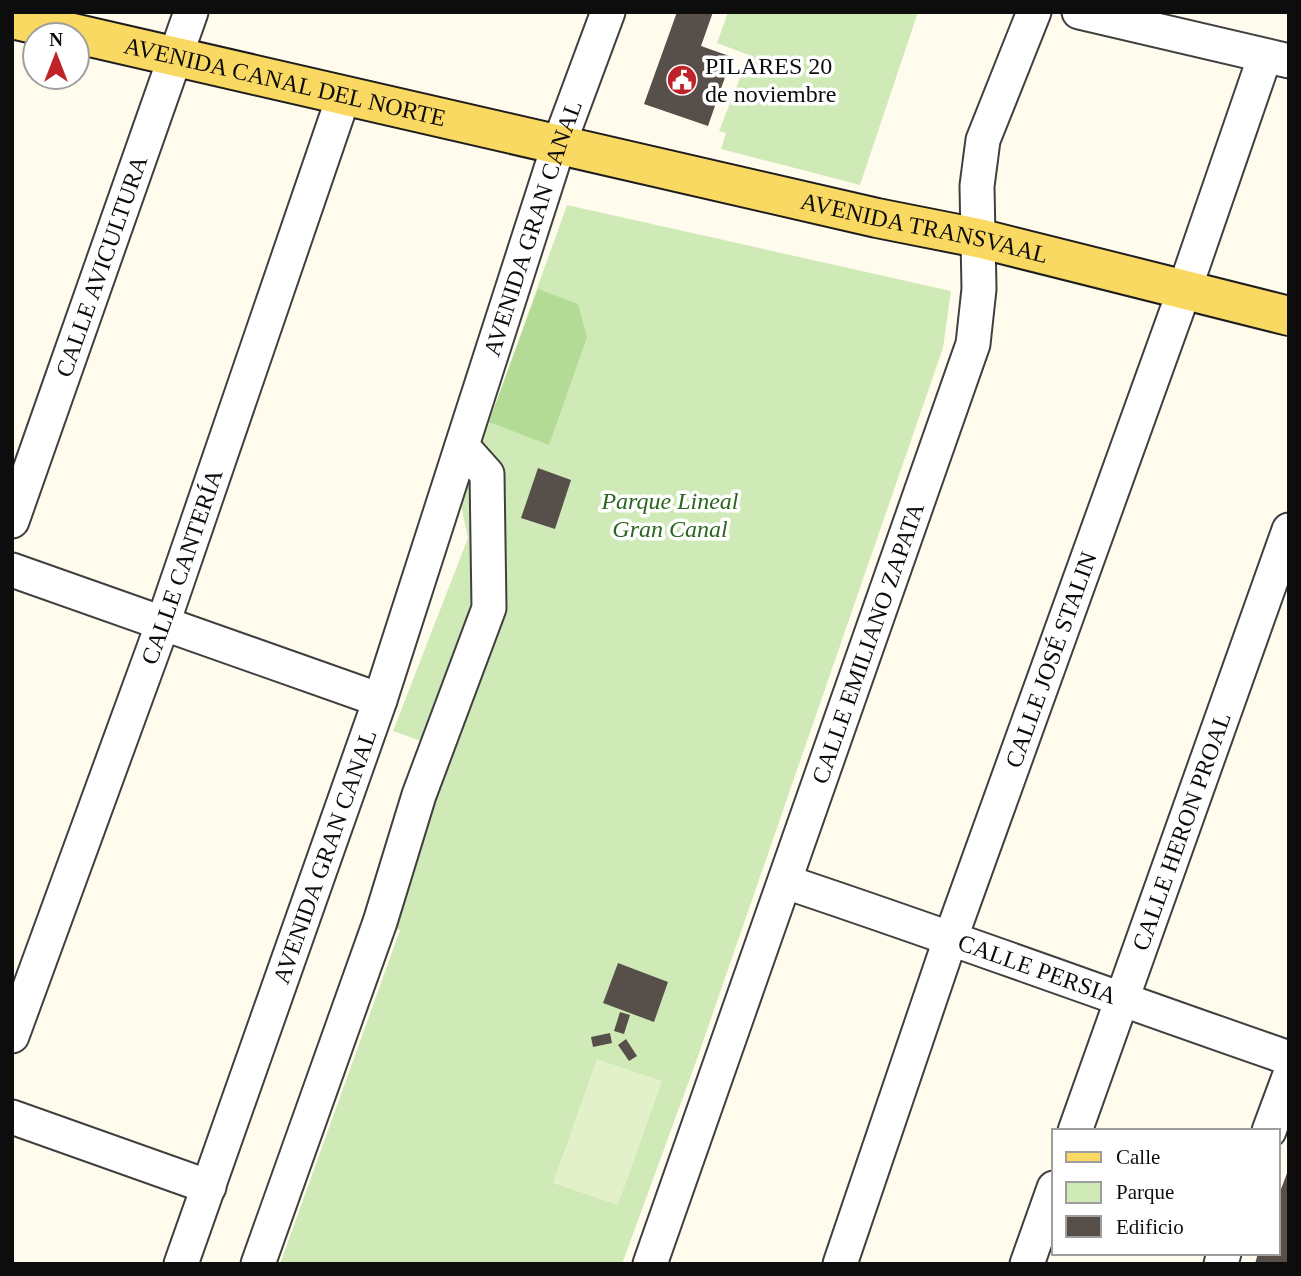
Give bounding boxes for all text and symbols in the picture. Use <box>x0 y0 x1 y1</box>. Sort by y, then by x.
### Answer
north arrow <box>21 21 91 91</box>
text: N <box>49 29 63 50</box>
street label: AVENIDA CANAL DEL NORTE <box>122 32 448 131</box>
place label: PILARES 20 de noviembre <box>705 53 836 107</box>
public building icon: PILARES 20 de noviembre <box>665 63 699 97</box>
street label: AVENIDA GRAN CANAL <box>479 97 587 359</box>
street label: CALLE AVICULTURA <box>51 152 153 380</box>
street label: AVENIDA TRANSVAAL <box>798 188 1051 268</box>
street label: CALLE CANTERÍA <box>136 465 228 668</box>
park label: Parque Lineal Gran Canal <box>600 488 739 542</box>
street label: CALLE EMILIANO ZAPATA <box>807 499 929 787</box>
street label: CALLE JOSÉ STALIN <box>1000 548 1102 771</box>
street label: CALLE HERON PROAL <box>1127 709 1236 954</box>
street label: AVENIDA GRAN CANAL <box>268 726 382 987</box>
street label: CALLE PERSIA <box>955 929 1121 1009</box>
legend <box>1052 1129 1280 1255</box>
text: Calle <box>1116 1145 1160 1169</box>
text: Parque <box>1116 1180 1174 1204</box>
text: Edificio <box>1116 1215 1184 1239</box>

